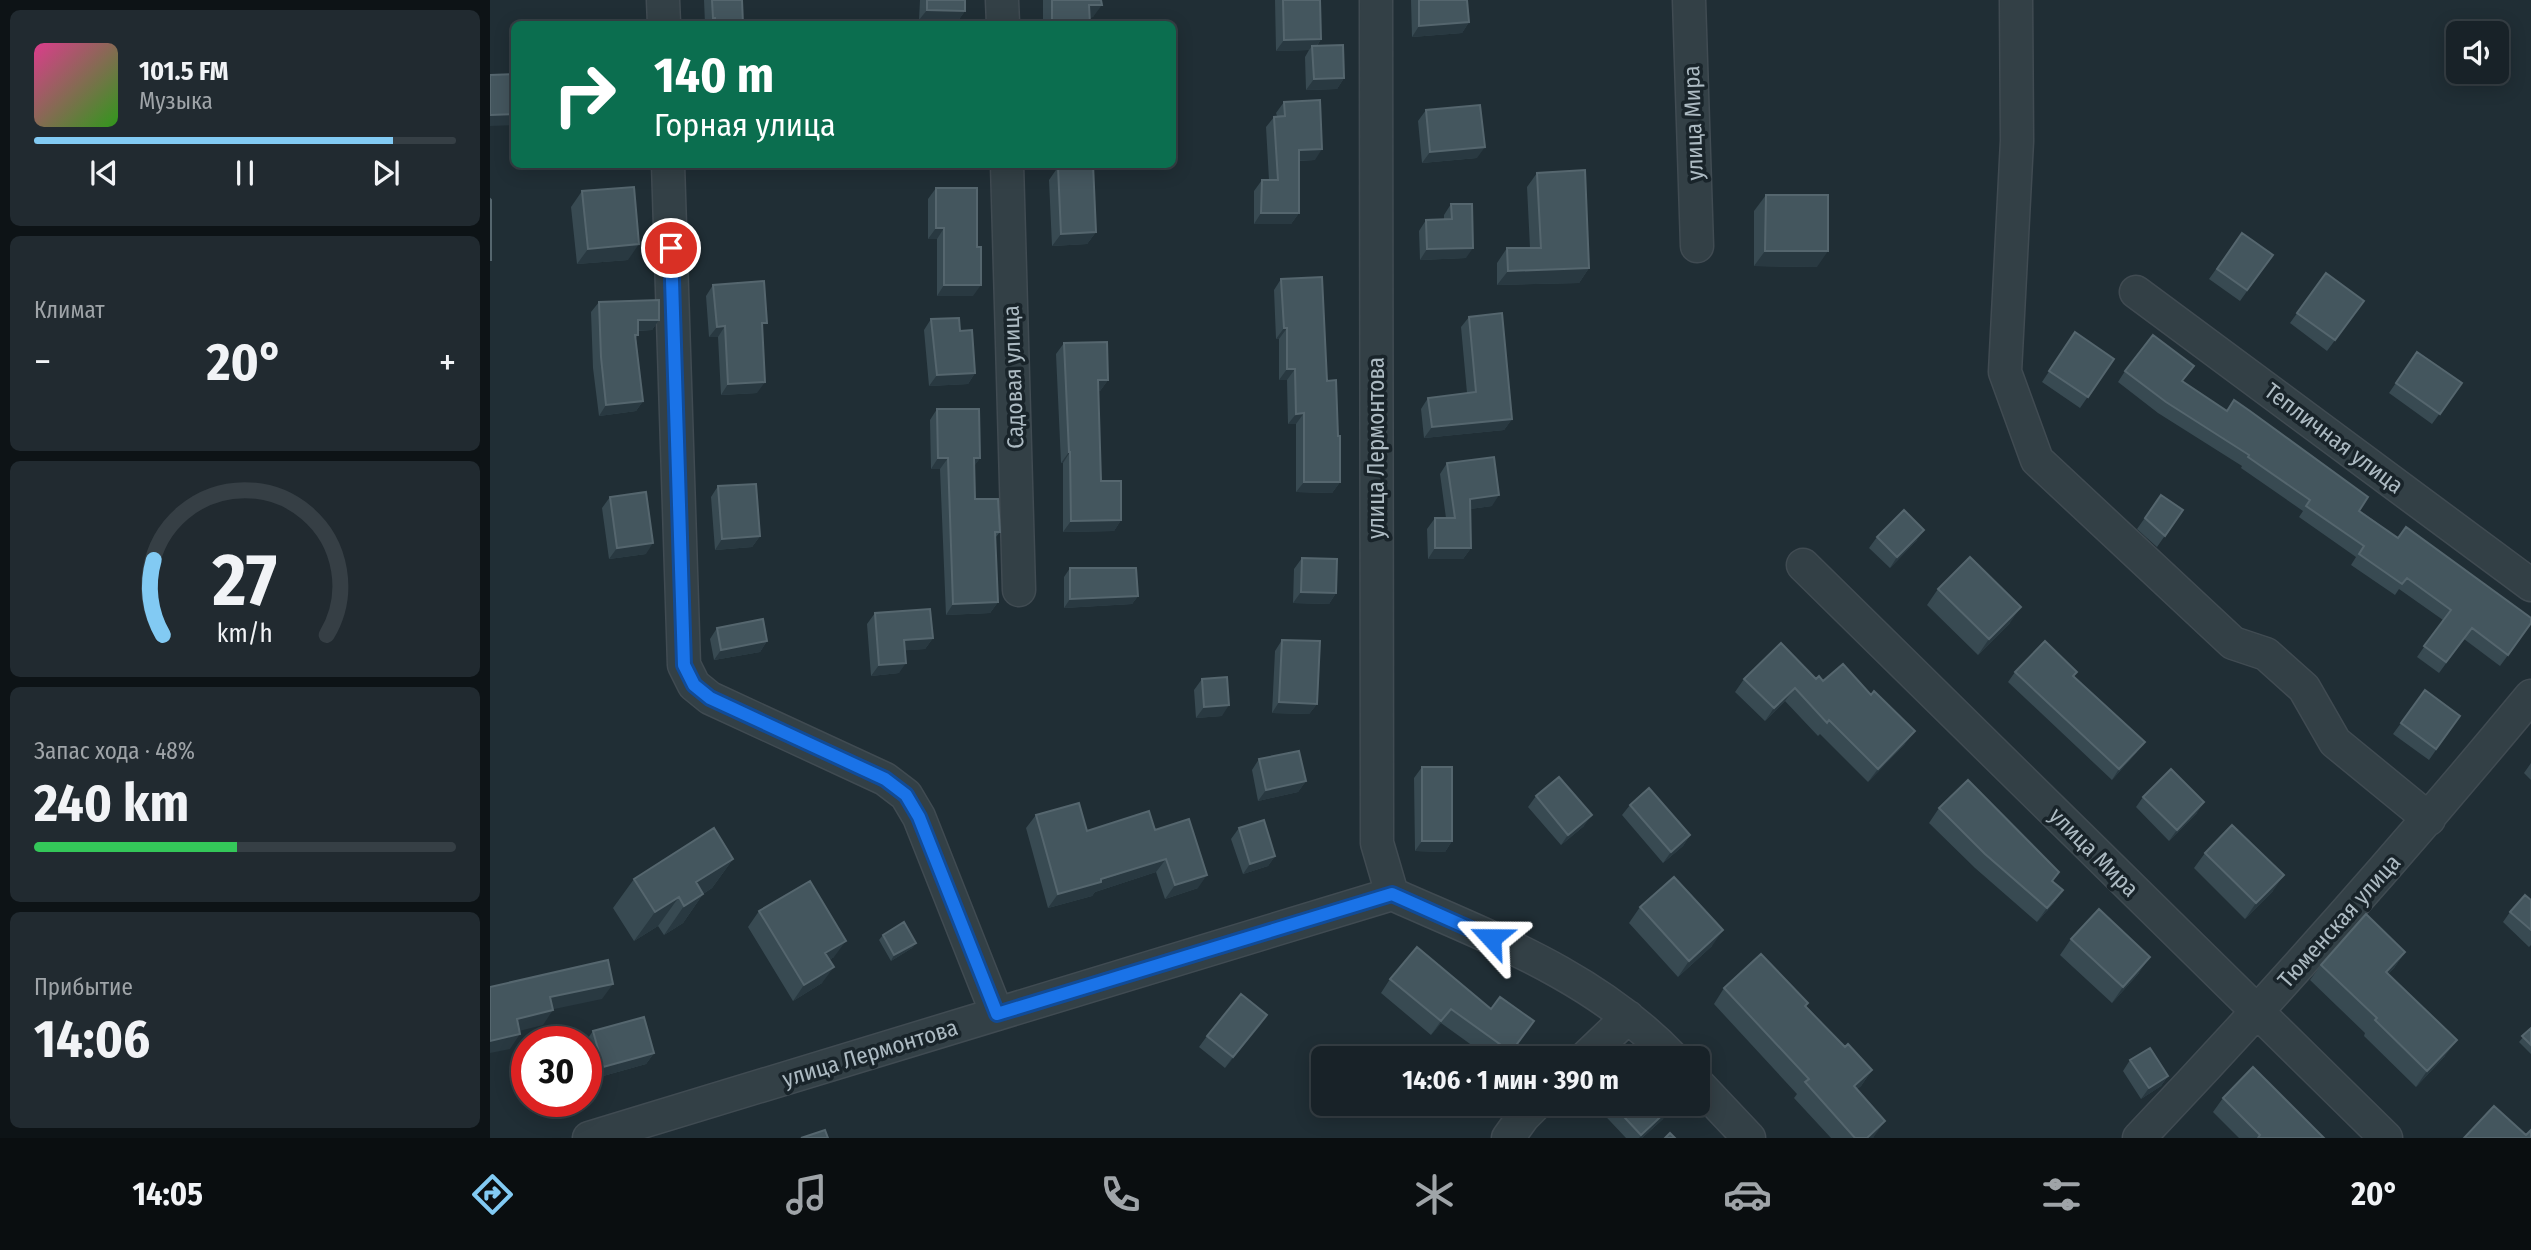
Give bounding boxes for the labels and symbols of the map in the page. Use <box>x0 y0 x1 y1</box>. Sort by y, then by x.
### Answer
street label: улица Мира <box>1677 65 1709 181</box>
pin <box>641 218 701 278</box>
street label: Садовая улица <box>997 305 1029 449</box>
street label: улица Лермонтова <box>1362 357 1390 539</box>
street label: Тепличная улица <box>2259 377 2409 499</box>
street label: улица Мира <box>2043 801 2145 903</box>
street label: Тюменская улица <box>2272 849 2406 993</box>
position arrow <box>1454 901 1528 975</box>
street label: улица Лермонтова <box>779 1013 961 1093</box>
speed limit sign: 30 <box>511 1026 602 1117</box>

